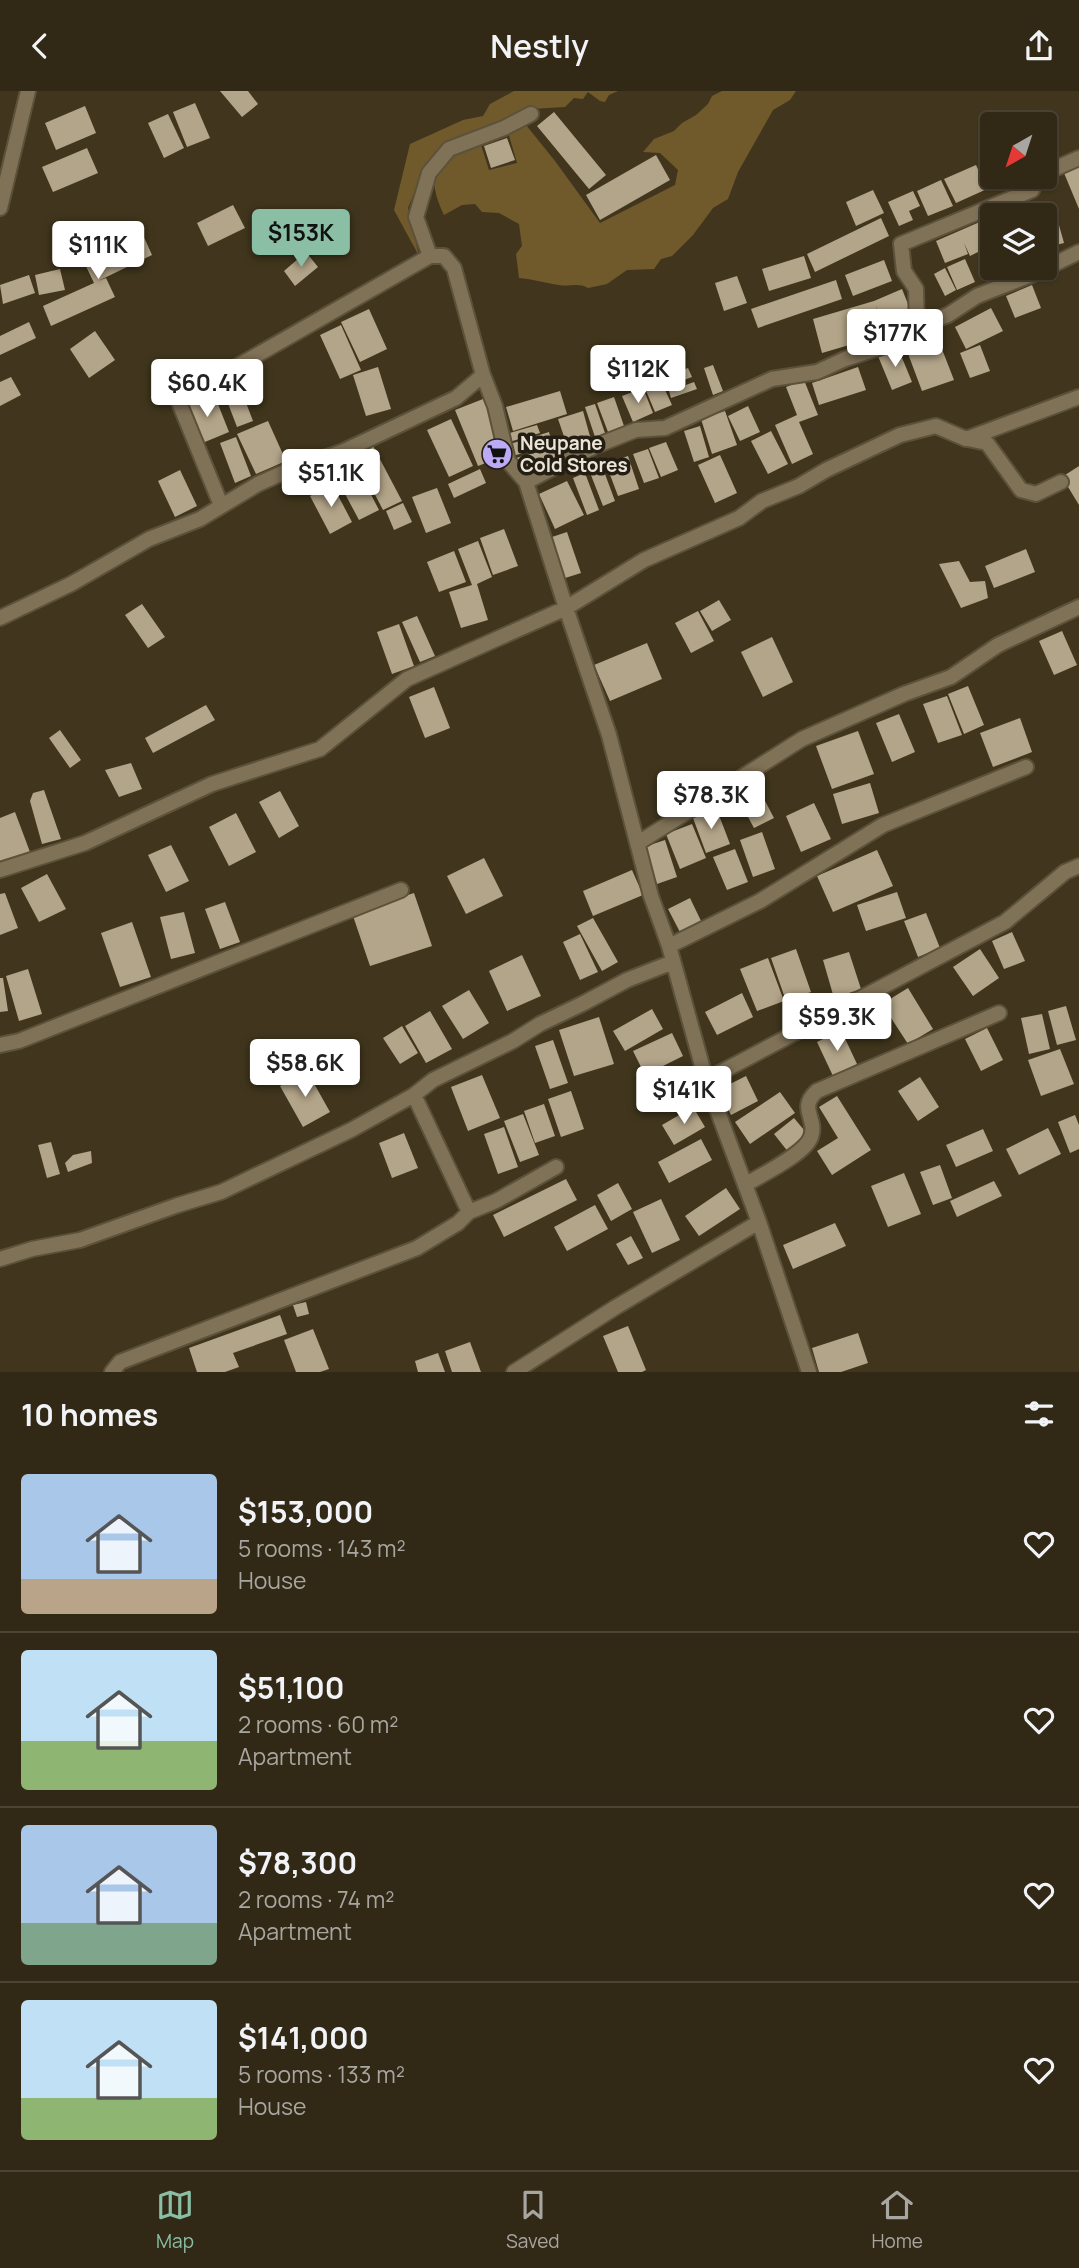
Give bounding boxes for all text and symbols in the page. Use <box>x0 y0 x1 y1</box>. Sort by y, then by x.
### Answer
text: Nestly <box>490 24 589 68</box>
icon: back <box>21 27 59 65</box>
icon: share <box>1020 27 1058 65</box>
north arrow <box>980 112 1057 189</box>
map controls <box>980 112 1057 280</box>
button: layers <box>980 203 1057 280</box>
pin: $153K <box>252 209 350 269</box>
text: $153K <box>268 216 334 248</box>
pin: $111K <box>49 221 147 281</box>
text: $111K <box>68 228 128 260</box>
pin: $177K <box>846 309 944 369</box>
text: $177K <box>863 316 927 348</box>
pin: $112K <box>589 345 687 405</box>
text: $112K <box>606 352 670 384</box>
pin: $60.4K <box>150 359 264 419</box>
text: $60.4K <box>167 366 247 398</box>
place label: Neupane Cold Stores <box>520 430 628 478</box>
supermarket icon: Neupane Cold Stores <box>480 437 514 471</box>
pin: $51.1K <box>274 449 388 509</box>
text: $51.1K <box>298 456 364 488</box>
pin: $78.3K <box>654 771 768 831</box>
text: $78.3K <box>673 778 749 810</box>
pin: $59.3K <box>780 993 894 1053</box>
text: $59.3K <box>798 1000 876 1032</box>
pin: $58.6K <box>248 1039 362 1099</box>
text: $58.6K <box>266 1046 344 1078</box>
pin: $141K <box>635 1067 733 1126</box>
text: $141K <box>652 1073 716 1105</box>
text: 10 homes <box>21 1394 158 1435</box>
icon: filters <box>1020 1395 1058 1433</box>
text: $153,000 <box>238 1491 373 1532</box>
icon: home <box>77 1502 161 1586</box>
icon: heart <box>1020 1525 1058 1563</box>
text: 5 rooms · 143 m² <box>238 1532 406 1564</box>
text: House <box>238 1564 307 1596</box>
text: $51,100 <box>238 1667 345 1708</box>
icon: home <box>77 1678 161 1762</box>
icon: heart <box>1020 1701 1058 1739</box>
text: 2 rooms · 60 m² <box>238 1708 399 1740</box>
text: Apartment <box>238 1740 352 1772</box>
text: $78,300 <box>238 1842 357 1883</box>
icon: home <box>77 1853 161 1937</box>
icon: heart <box>1020 1876 1058 1914</box>
text: 2 rooms · 74 m² <box>238 1883 394 1915</box>
text: Apartment <box>238 1915 352 1947</box>
text: $141,000 <box>238 2017 369 2058</box>
icon: home <box>77 2028 161 2112</box>
icon: heart <box>1020 2051 1058 2089</box>
text: 5 rooms · 133 m² <box>238 2058 405 2090</box>
text: House <box>238 2090 307 2122</box>
tab: Map <box>156 2186 194 2254</box>
tab: Saved <box>506 2186 560 2254</box>
tab: Home <box>872 2186 923 2254</box>

